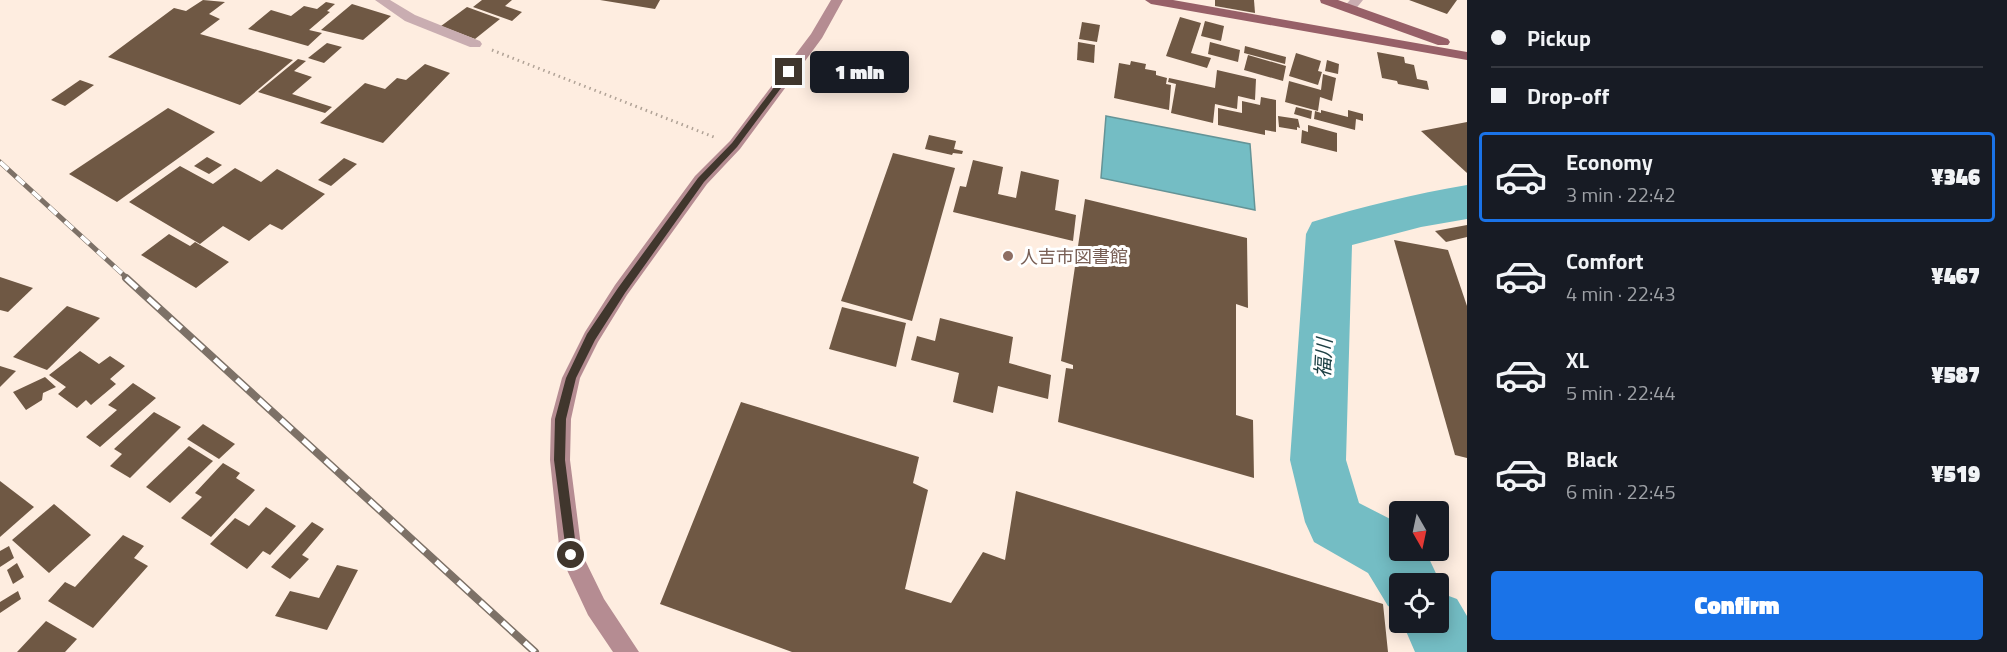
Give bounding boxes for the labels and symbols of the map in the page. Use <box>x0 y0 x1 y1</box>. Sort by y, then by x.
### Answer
callout: 1 min <box>810 51 909 93</box>
route end <box>775 58 802 85</box>
place label: 人吉市図書館 <box>1020 243 1128 270</box>
marker: 人吉市図書館 <box>1001 249 1015 263</box>
water label: 福川 <box>1306 335 1340 379</box>
north arrow <box>1389 501 1449 561</box>
route start <box>557 541 584 568</box>

